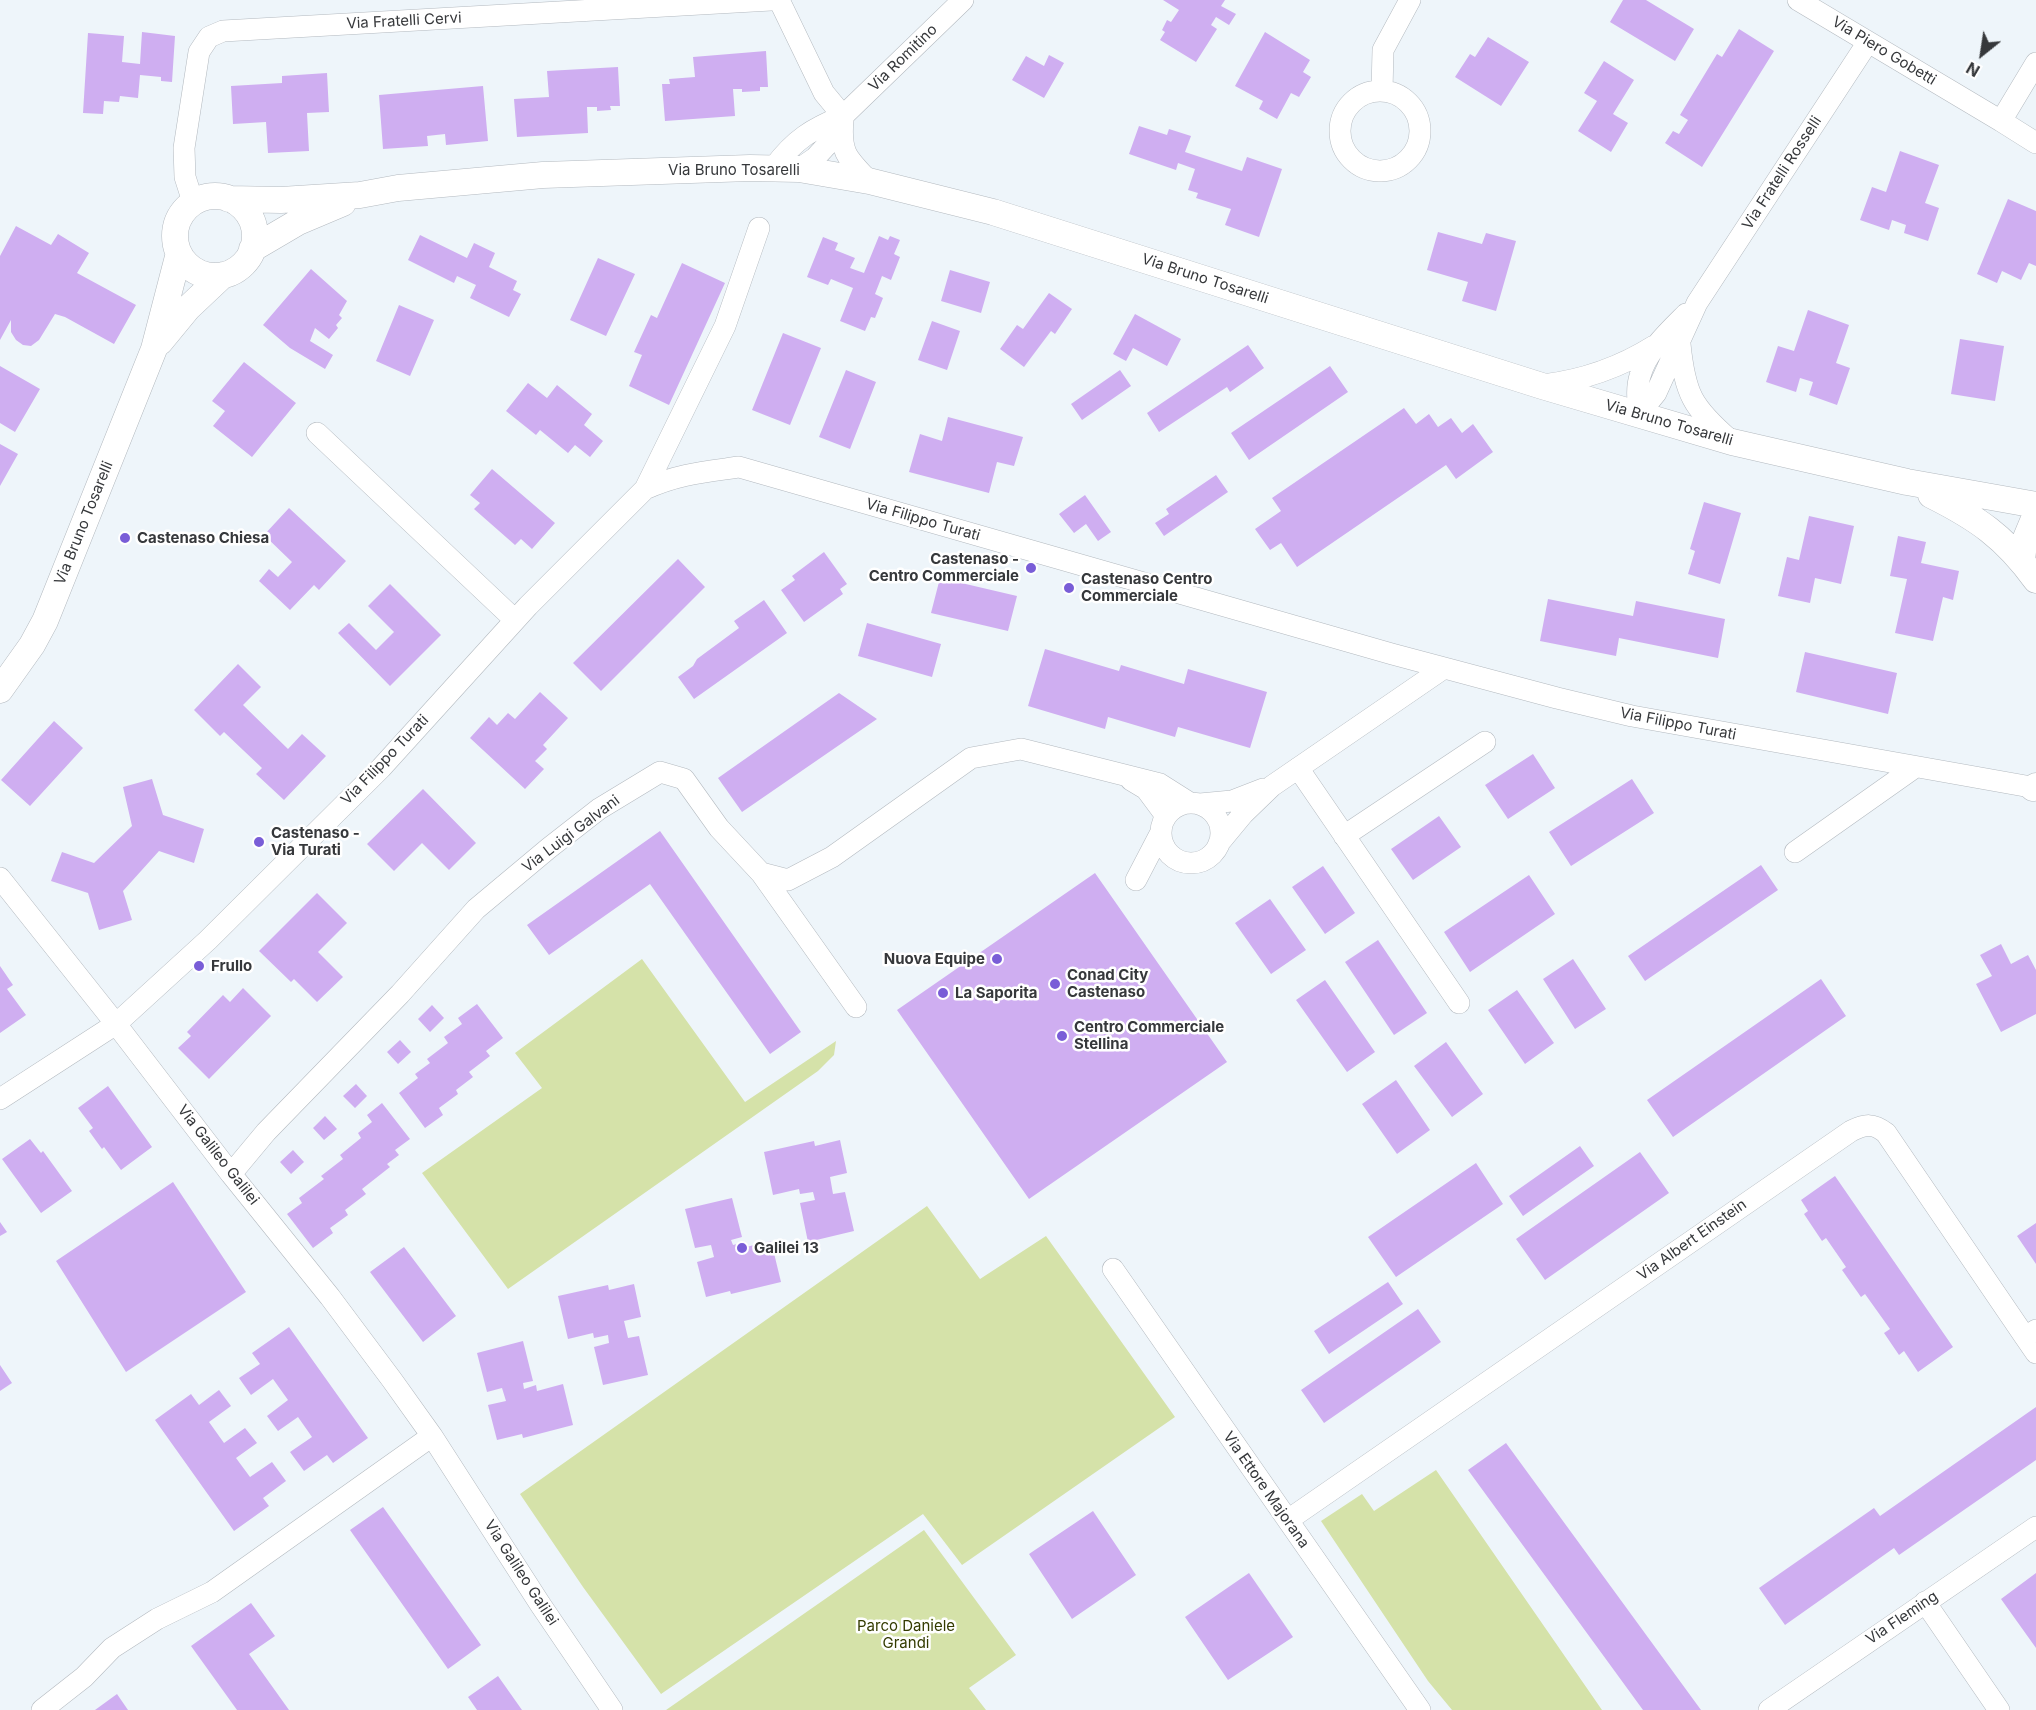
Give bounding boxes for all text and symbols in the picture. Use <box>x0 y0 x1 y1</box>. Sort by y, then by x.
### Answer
street label: Via Fratelli Cervi <box>346 9 462 33</box>
street label: Via Piero Gobetti <box>1829 13 1939 89</box>
street label: Via Romitino <box>865 21 941 95</box>
north arrow <box>1952 24 2012 84</box>
text: N <box>1963 58 1983 81</box>
street label: Via Fratelli Rosselli <box>1739 113 1825 233</box>
street label: Via Bruno Tosarelli <box>668 161 800 179</box>
street label: Via Bruno Tosarelli <box>1139 250 1271 308</box>
street label: Via Bruno Tosarelli <box>1603 396 1735 450</box>
street label: Via Bruno Tosarelli <box>51 458 117 588</box>
street label: Via Filippo Turati <box>864 495 982 545</box>
place label: Castenaso Chiesa <box>137 529 269 547</box>
marker: Castenaso Chiesa <box>118 531 132 545</box>
place label: Castenaso - Centro Commerciale <box>869 550 1019 585</box>
marker: Castenaso - Centro Commerciale <box>1024 561 1038 575</box>
place label: Castenaso Centro Commerciale <box>1081 570 1212 605</box>
marker: Castenaso Centro Commerciale <box>1062 581 1076 595</box>
street label: Via Filippo Turati <box>1618 704 1738 744</box>
street label: Via Filippo Turati <box>338 711 432 809</box>
street label: Via Luigi Galvani <box>519 792 623 876</box>
place label: Castenaso - Via Turati <box>271 824 360 859</box>
marker: Castenaso - Via Turati <box>252 835 266 849</box>
place label: Nuova Equipe <box>884 950 985 968</box>
marker: Nuova Equipe <box>990 952 1004 966</box>
place label: Frullo <box>211 957 252 975</box>
marker: Frullo <box>192 959 206 973</box>
place label: Conad City Castenaso <box>1067 966 1148 1001</box>
marker: Conad City Castenaso <box>1048 977 1062 991</box>
place label: La Saporita <box>955 984 1037 1002</box>
marker: La Saporita <box>936 986 950 1000</box>
place label: Centro Commerciale Stellina <box>1074 1018 1224 1053</box>
marker: Centro Commerciale Stellina <box>1055 1029 1069 1043</box>
street label: Via Galileo Galilei <box>173 1101 263 1209</box>
street label: Via Albert Einstein <box>1634 1196 1750 1284</box>
place label: Galilei 13 <box>754 1239 819 1257</box>
marker: Galilei 13 <box>735 1241 749 1255</box>
street label: Via Ettore Majorana <box>1219 1428 1313 1552</box>
street label: Via Galileo Galilei <box>480 1517 562 1629</box>
street label: Via Fleming <box>1863 1587 1941 1649</box>
park label: Parco Daniele Grandi <box>857 1617 955 1652</box>

